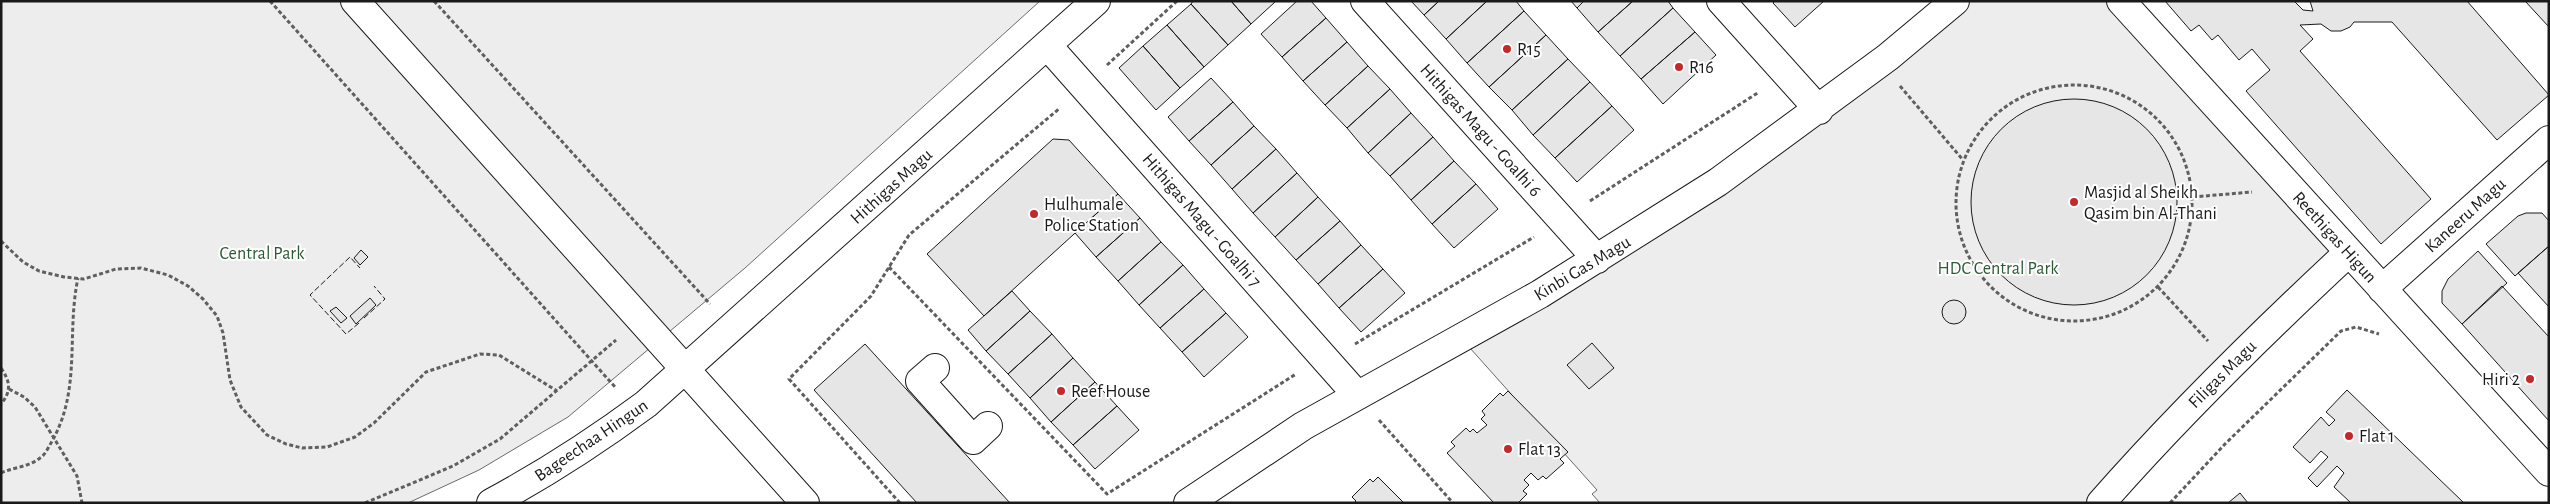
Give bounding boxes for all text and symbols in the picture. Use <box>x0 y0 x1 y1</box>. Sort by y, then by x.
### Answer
place label: R15 <box>1517 41 1541 59</box>
marker: R15 <box>1501 43 1513 55</box>
place label: R16 <box>1689 59 1714 77</box>
street label: Hithigas Magu - Goalhi 6 <box>1416 61 1544 200</box>
marker: R16 <box>1673 61 1685 73</box>
street label: Hithigas Magu <box>847 146 936 228</box>
street label: Hithigas Magu - Goalhi 7 <box>1138 150 1264 291</box>
street label: Kaneeru Magu <box>2422 175 2510 257</box>
place label: Masjid al Sheikh Qasim bin Al-Thani <box>2084 184 2217 223</box>
street label: Reethigas Higun <box>2289 189 2380 287</box>
place label: Hulhumale Police Station <box>1044 196 1139 235</box>
marker: Masjid al Sheikh Qasim bin Al-Thani <box>2068 196 2080 208</box>
marker: Hulhumale Police Station <box>1028 208 1040 220</box>
street label: Kinbi Gas Magu <box>1531 233 1634 305</box>
park label: Central Park <box>220 245 305 263</box>
park label: HDC Central Park <box>1937 260 2059 278</box>
street label: Filigas Magu <box>2185 337 2260 412</box>
place label: Hiri 2 <box>2482 371 2520 389</box>
marker: Hiri 2 <box>2524 373 2536 385</box>
place label: Reef House <box>1071 383 1150 401</box>
marker: Reef House <box>1055 385 1067 397</box>
street label: Bageechaa Hingun <box>532 396 651 485</box>
place label: Flat 1 <box>2359 428 2394 446</box>
marker: Flat 1 <box>2343 430 2355 442</box>
place label: Flat 13 <box>1518 441 1561 459</box>
marker: Flat 13 <box>1502 443 1514 455</box>

